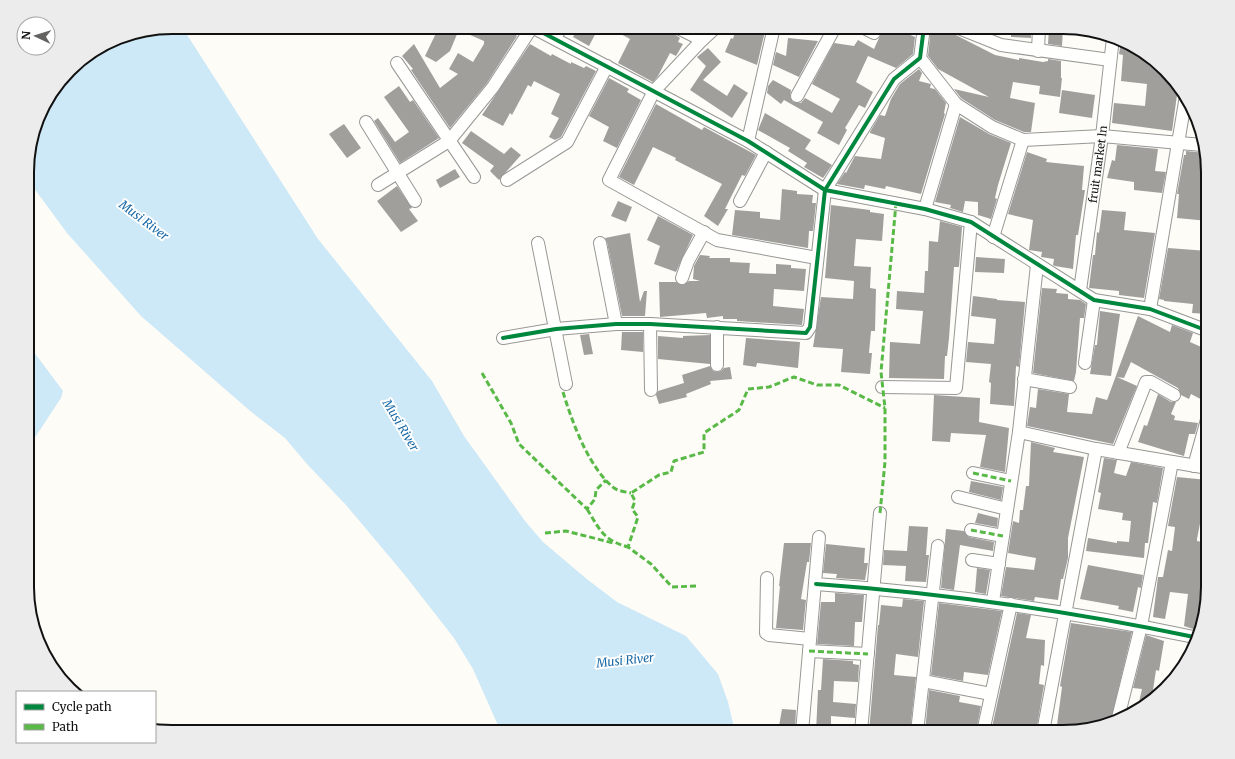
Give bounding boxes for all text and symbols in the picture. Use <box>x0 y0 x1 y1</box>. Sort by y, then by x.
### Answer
north arrow <box>16 16 56 56</box>
text: N <box>19 30 33 40</box>
street label: fruit market ln <box>1086 124 1110 204</box>
water label: Musi River <box>116 196 172 244</box>
water label: Musi River <box>379 396 423 455</box>
water label: Musi River <box>595 649 656 671</box>
legend <box>16 691 156 743</box>
text: Cycle path <box>52 699 112 714</box>
text: Path <box>52 719 78 734</box>

